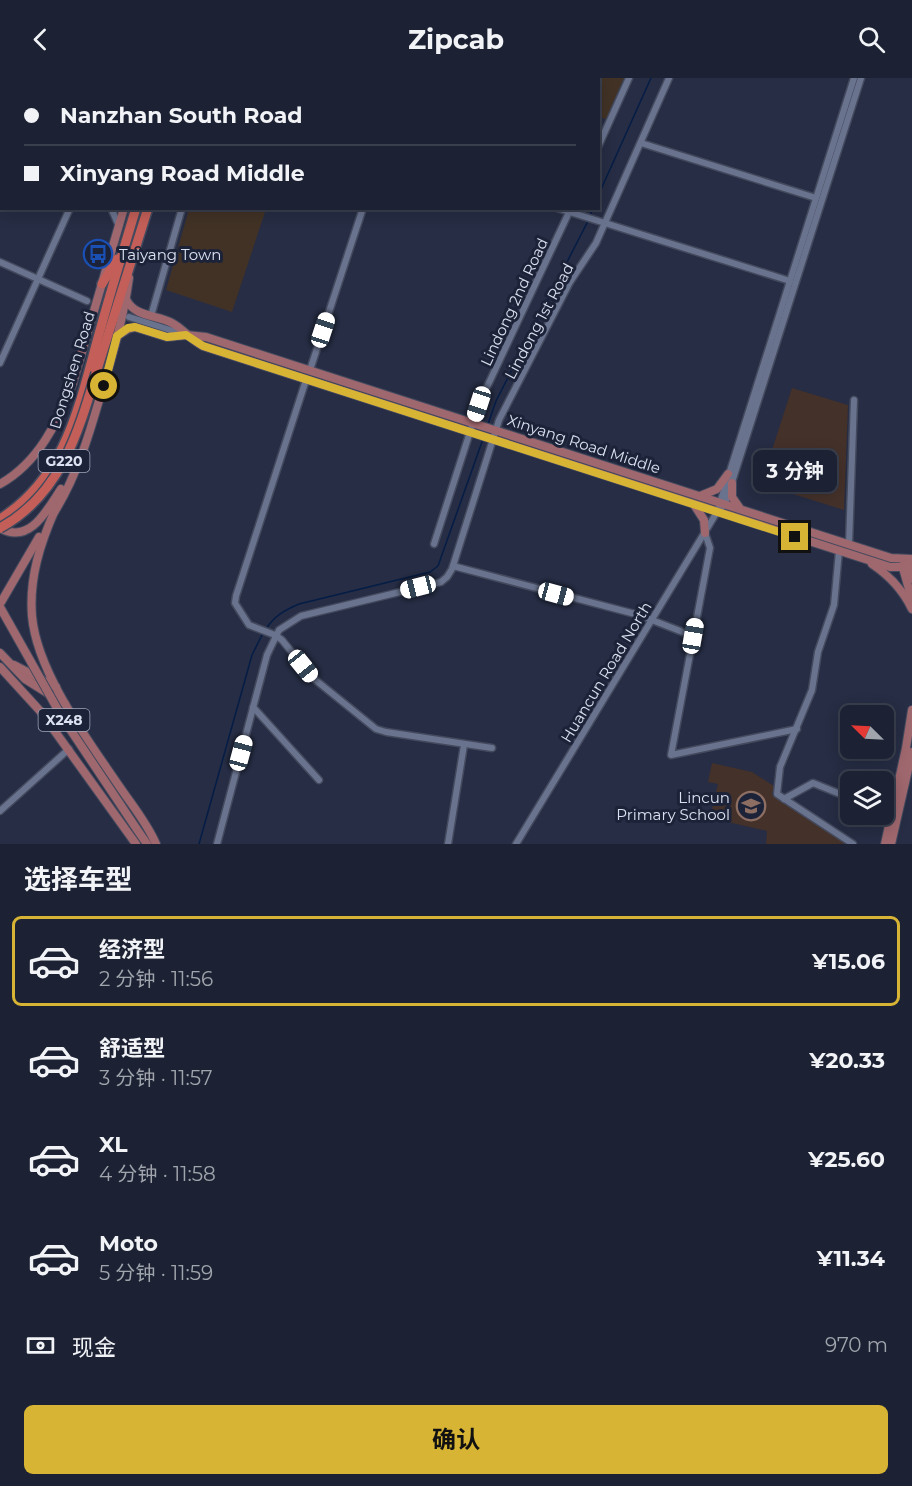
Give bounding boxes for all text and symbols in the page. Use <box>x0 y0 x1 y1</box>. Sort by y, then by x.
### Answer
icon: back <box>24 23 57 56</box>
text: Zipcab <box>408 23 504 56</box>
icon: search <box>855 23 888 56</box>
text: Nanzhan South Road <box>60 102 303 129</box>
text: Xinyang Road Middle <box>60 160 305 187</box>
street label: Lindong 2nd Road <box>476 235 552 369</box>
bus stop icon: Taiyang Town <box>82 238 114 270</box>
place label: Taiyang Town <box>119 245 221 264</box>
street label: Lindong 1st Road <box>500 260 578 382</box>
street label: Dongshen Road <box>45 309 99 431</box>
car <box>309 310 337 350</box>
route start <box>90 372 117 399</box>
car <box>465 384 493 424</box>
street label: Xinyang Road Middle <box>505 410 663 478</box>
road number: G220 <box>38 450 90 472</box>
callout: 3 分钟 <box>753 450 837 492</box>
text: 3 分钟 <box>766 459 824 483</box>
route end <box>781 523 808 550</box>
car <box>398 574 438 600</box>
car <box>536 581 576 607</box>
street label: Huancun Road North <box>556 598 656 746</box>
car <box>681 617 705 655</box>
car <box>285 646 321 686</box>
north arrow <box>840 705 894 759</box>
map controls <box>840 705 894 825</box>
road number: X248 <box>38 709 90 731</box>
car <box>228 733 254 773</box>
button: layers <box>840 771 894 825</box>
place label: Lincun Primary School <box>616 788 730 824</box>
school or university icon: Lincun Primary School <box>735 790 767 822</box>
text: 选择车型 <box>24 863 132 896</box>
icon: car <box>27 934 81 988</box>
text: 经济型 <box>99 936 165 963</box>
text: ¥15.06 <box>812 948 885 975</box>
text: 2 分钟 · 11:56 <box>99 967 213 991</box>
icon: car <box>27 1033 81 1087</box>
text: 舒适型 <box>99 1035 165 1062</box>
text: ¥20.33 <box>809 1047 885 1074</box>
text: 3 分钟 · 11:57 <box>99 1066 213 1090</box>
text: XL <box>99 1131 128 1158</box>
icon: car <box>27 1132 81 1186</box>
text: ¥25.60 <box>808 1146 885 1173</box>
text: 4 分钟 · 11:58 <box>99 1162 216 1186</box>
text: Moto <box>99 1230 158 1257</box>
icon: car <box>27 1231 81 1285</box>
text: ¥11.34 <box>817 1245 885 1272</box>
text: 5 分钟 · 11:59 <box>99 1261 213 1285</box>
icon: cash <box>24 1329 57 1362</box>
text: 970 m <box>825 1333 888 1357</box>
text: 现金 <box>72 1334 116 1361</box>
button: 确认 <box>24 1405 888 1474</box>

